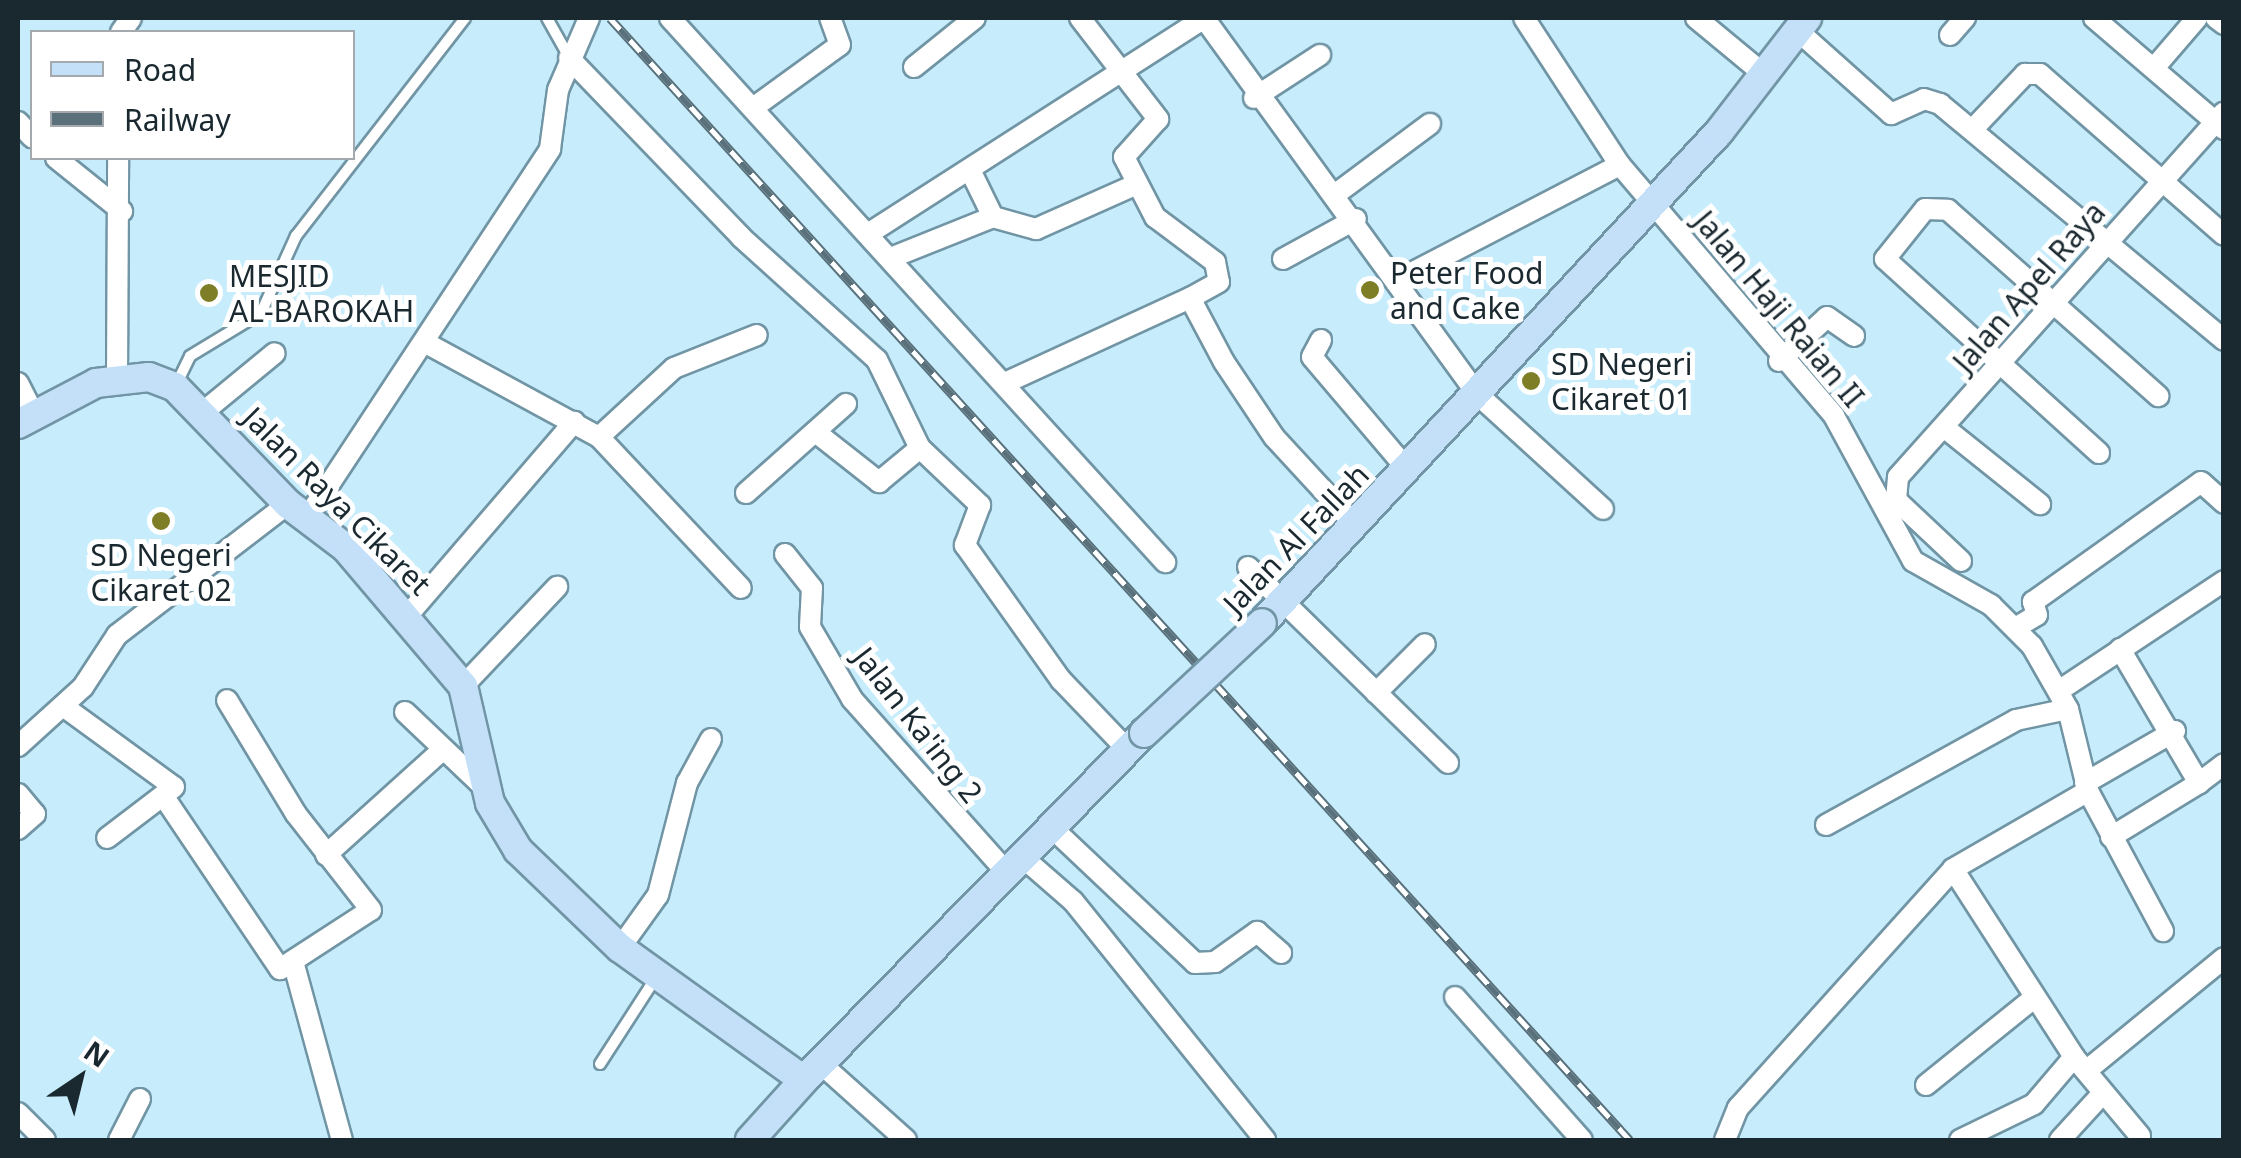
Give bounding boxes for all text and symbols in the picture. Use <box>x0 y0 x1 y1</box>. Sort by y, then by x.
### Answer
legend <box>30 30 355 160</box>
text: Road <box>124 49 196 90</box>
text: Railway <box>124 99 231 140</box>
street label: Jalan Apel Raya <box>1945 195 2113 379</box>
street label: Jalan Haji Raian II <box>1686 204 1872 414</box>
place label: Peter Food and Cake <box>1390 255 1543 326</box>
place label: MESJID AL-BAROKAH <box>229 258 414 328</box>
marker: Peter Food and Cake <box>1359 279 1381 301</box>
marker: MESJID AL-BAROKAH <box>198 282 220 304</box>
place label: SD Negeri Cikaret 01 <box>1551 346 1692 416</box>
marker: SD Negeri Cikaret 01 <box>1520 370 1542 392</box>
street label: Jalan Raya Cikaret <box>236 400 438 602</box>
street label: Jalan Al Fallah <box>1216 457 1376 621</box>
marker: SD Negeri Cikaret 02 <box>150 510 172 532</box>
place label: SD Negeri Cikaret 02 <box>90 537 232 608</box>
street label: Jalan Ka'ing 2 <box>846 640 990 810</box>
north arrow <box>30 1028 130 1128</box>
text: N <box>77 1031 117 1076</box>

